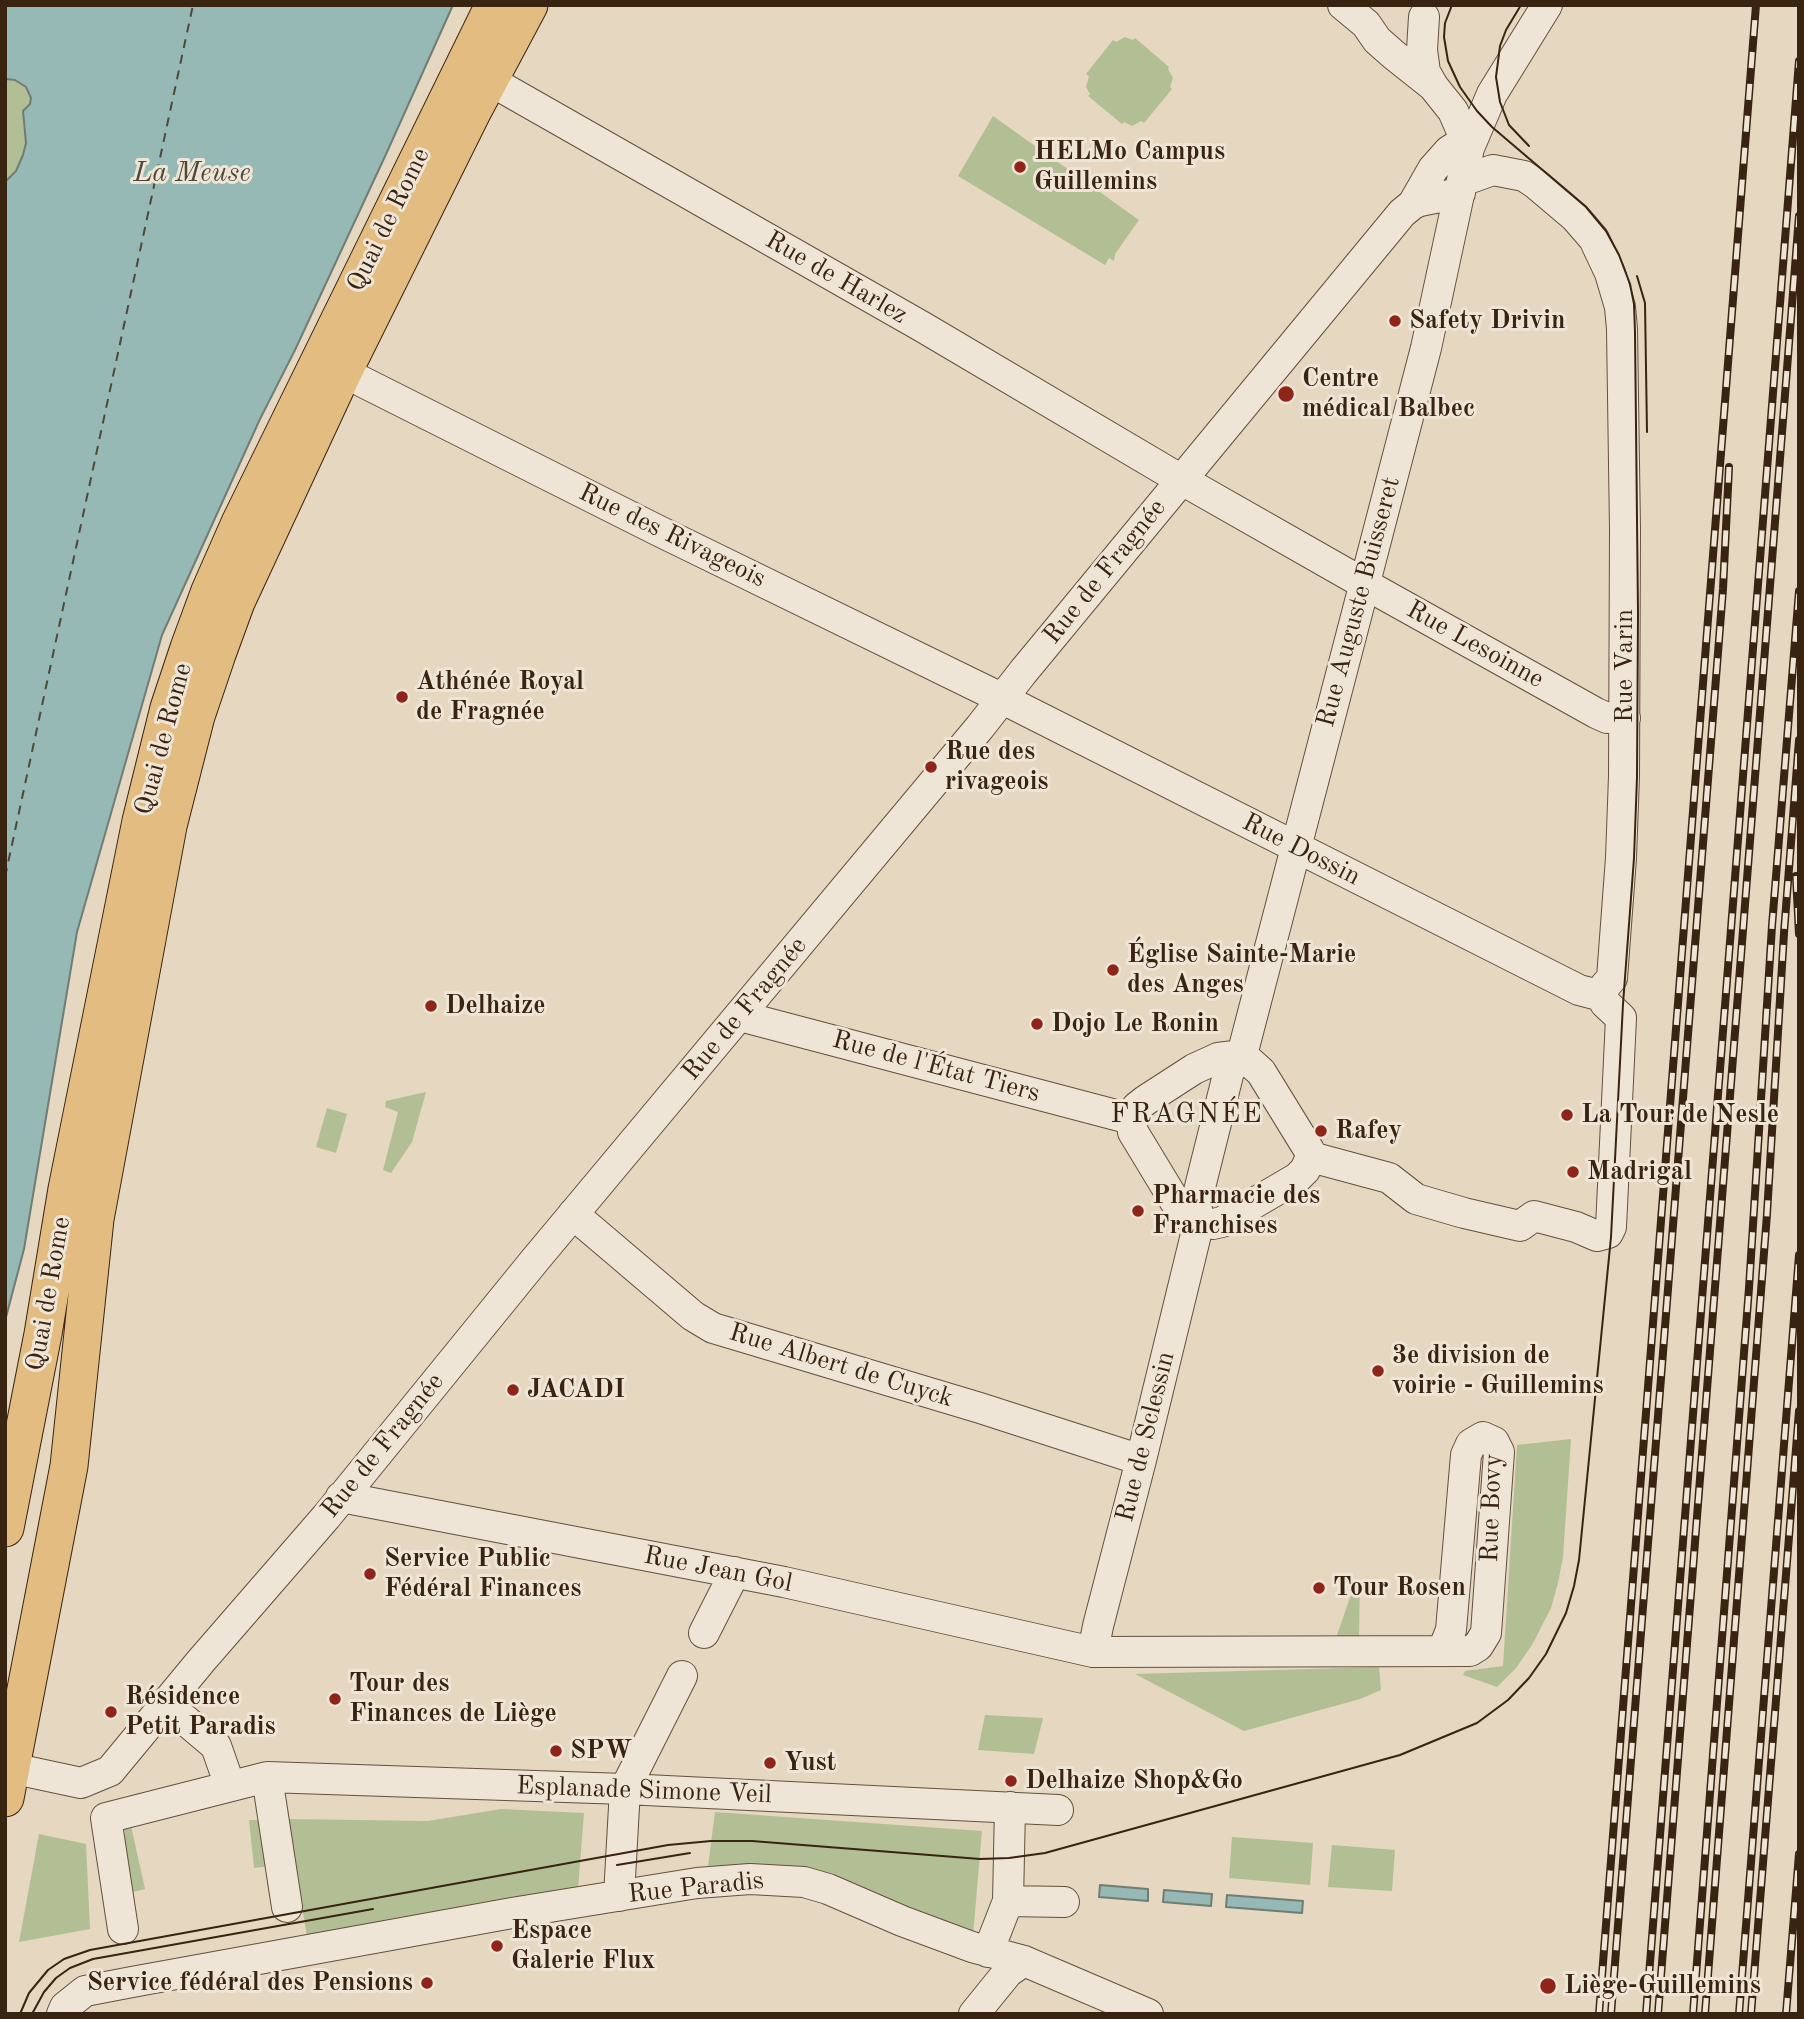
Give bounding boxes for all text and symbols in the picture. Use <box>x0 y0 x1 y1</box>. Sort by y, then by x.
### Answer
place label: HELMo Campus Guillemins <box>1034 136 1225 198</box>
street label: Quai de Rome <box>341 143 437 297</box>
water label: La Meuse <box>133 157 251 191</box>
marker: HELMo Campus Guillemins <box>1012 159 1028 175</box>
street label: Rue de Harlez <box>759 225 913 331</box>
place label: Safety Drivin <box>1409 305 1565 337</box>
marker: Safety Drivin <box>1387 313 1403 329</box>
place label: Centre médical Balbec <box>1302 363 1475 424</box>
marker: Centre médical Balbec <box>1276 384 1296 404</box>
street label: Rue Auguste Buisseret <box>1311 473 1407 731</box>
street label: Rue des Rivageois <box>573 477 771 595</box>
street label: Rue de Fragnée <box>1037 493 1173 651</box>
street label: Rue Lesoinne <box>1401 594 1549 696</box>
street label: Rue Varin <box>1609 609 1641 723</box>
street label: Quai de Rome <box>129 660 199 818</box>
place label: Athénée Royal de Fragnée <box>416 666 584 728</box>
marker: Athénée Royal de Fragnée <box>394 689 410 705</box>
place label: Rue des rivageois <box>945 736 1049 798</box>
marker: Rue des rivageois <box>923 759 939 775</box>
street label: Rue Dossin <box>1237 807 1365 893</box>
street label: Rue de Fragnée <box>676 931 814 1087</box>
place label: Église Sainte-Marie des Anges <box>1127 939 1356 1000</box>
marker: Église Sainte-Marie des Anges <box>1105 962 1121 978</box>
place label: Delhaize <box>445 990 545 1022</box>
marker: Delhaize <box>423 998 439 1014</box>
place label: Dojo Le Ronin <box>1051 1008 1219 1040</box>
marker: Dojo Le Ronin <box>1029 1016 1045 1032</box>
street label: Rue de l'État Tiers <box>829 1024 1043 1110</box>
district label: FRAGNÉE <box>1111 1098 1263 1132</box>
place label: La Tour de Nesle <box>1581 1099 1779 1131</box>
marker: La Tour de Nesle <box>1559 1107 1575 1123</box>
place label: Rafey <box>1335 1115 1402 1147</box>
marker: Rafey <box>1313 1123 1329 1139</box>
place label: Madrigal <box>1587 1156 1692 1188</box>
marker: Madrigal <box>1565 1164 1581 1180</box>
place label: Pharmacie des Franchises <box>1152 1180 1320 1242</box>
marker: Pharmacie des Franchises <box>1130 1203 1146 1219</box>
street label: Quai de Rome <box>20 1214 78 1374</box>
street label: Rue Albert de Cuyck <box>725 1317 957 1415</box>
place label: 3e division de voirie - Guillemins <box>1392 1340 1604 1402</box>
street label: Rue de Sclessin <box>1110 1349 1182 1525</box>
marker: 3e division de voirie - Guillemins <box>1370 1363 1386 1379</box>
street label: Rue de Fragnée <box>315 1367 451 1525</box>
place label: JACADI <box>527 1374 625 1406</box>
marker: JACADI <box>505 1382 521 1398</box>
street label: Rue Bovy <box>1475 1453 1509 1563</box>
street label: Rue Jean Gol <box>641 1540 795 1600</box>
place label: Service Public Fédéral Finances <box>384 1543 581 1604</box>
marker: Service Public Fédéral Finances <box>362 1566 378 1582</box>
place label: Tour Rosen <box>1333 1572 1466 1604</box>
marker: Tour Rosen <box>1311 1580 1327 1596</box>
place label: Tour des Finances de Liège <box>349 1668 557 1730</box>
place label: Résidence Petit Paradis <box>125 1681 276 1742</box>
marker: Tour des Finances de Liège <box>327 1691 343 1707</box>
marker: Résidence Petit Paradis <box>103 1704 119 1720</box>
place label: SPW <box>570 1735 632 1767</box>
marker: SPW <box>548 1743 564 1759</box>
place label: Yust <box>784 1747 836 1779</box>
marker: Yust <box>762 1755 778 1771</box>
place label: Delhaize Shop&Go <box>1025 1765 1243 1797</box>
street label: Esplanade Simone Veil <box>516 1771 772 1811</box>
marker: Delhaize Shop&Go <box>1003 1773 1019 1789</box>
street label: Rue Paradis <box>626 1865 766 1911</box>
place label: Espace Galerie Flux <box>511 1915 655 1976</box>
marker: Espace Galerie Flux <box>489 1938 505 1954</box>
place label: Service fédéral des Pensions <box>87 1967 413 1999</box>
place label: Liège-Guillemins <box>1564 1970 1761 2002</box>
marker: Service fédéral des Pensions <box>419 1975 435 1991</box>
marker: Liège-Guillemins <box>1538 1976 1558 1996</box>

